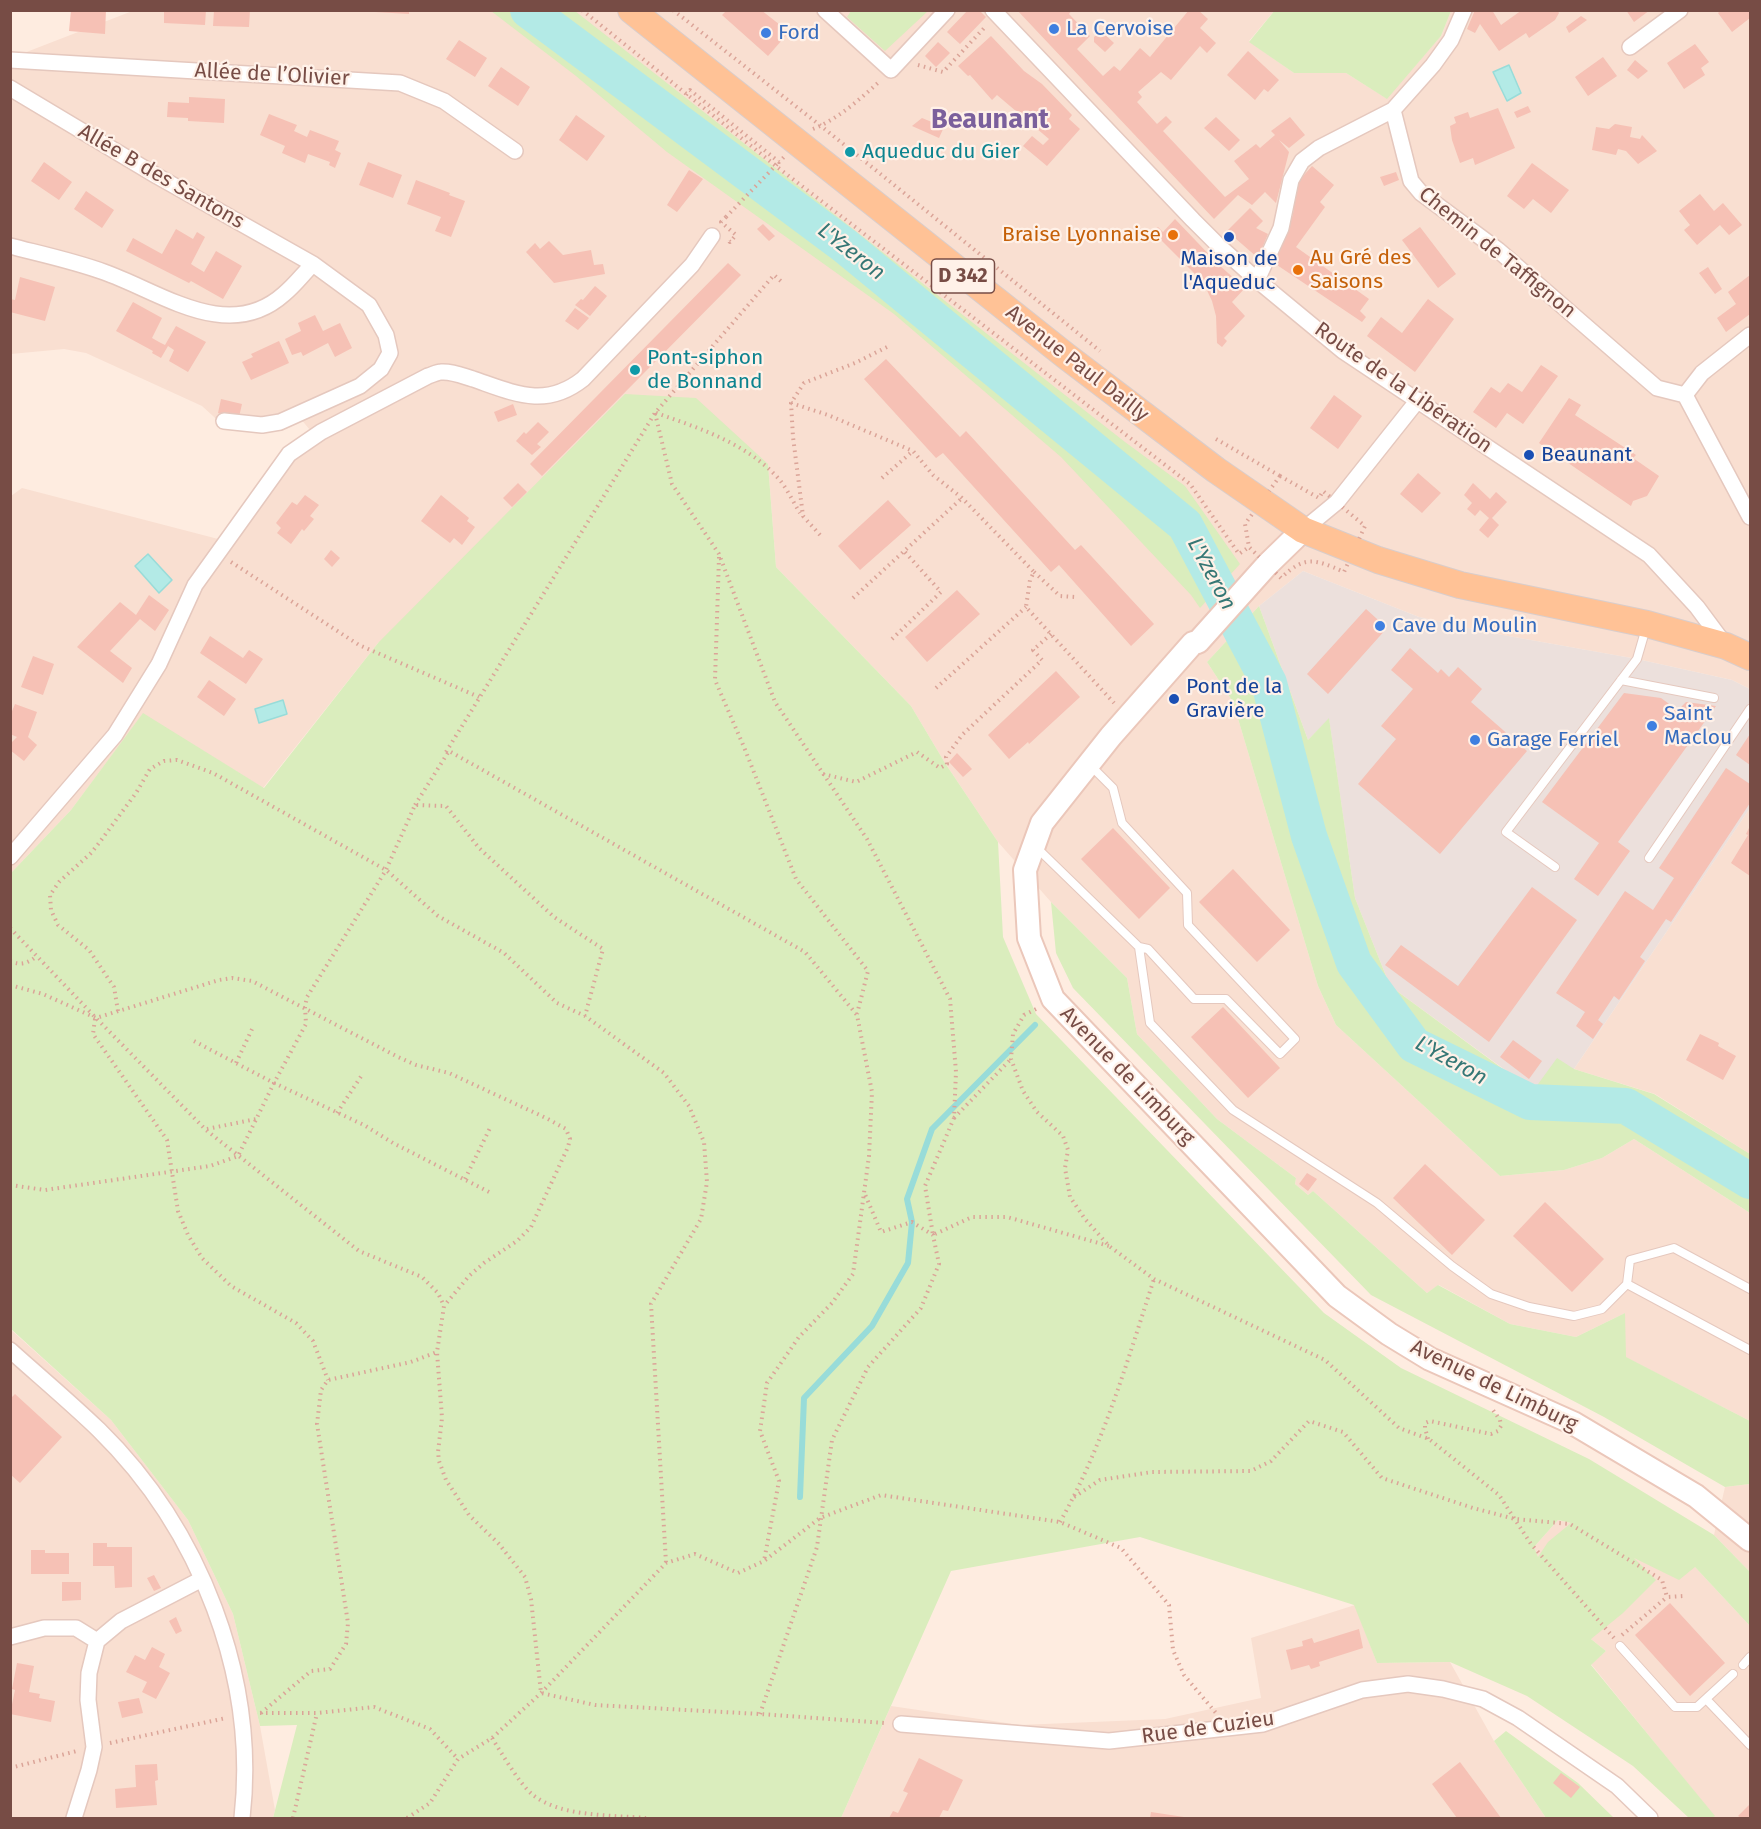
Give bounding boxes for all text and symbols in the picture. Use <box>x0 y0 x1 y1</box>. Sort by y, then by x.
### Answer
place label: La Cervoise <box>1066 16 1174 42</box>
place label: Ford <box>778 20 820 46</box>
marker: La Cervoise <box>1047 22 1061 36</box>
marker: Ford <box>759 26 773 40</box>
street label: Allée de l’Olivier <box>194 58 350 92</box>
district label: Beaunant <box>931 104 1049 136</box>
street label: Allée B des Santons <box>74 119 248 235</box>
place label: Aqueduc du Gier <box>862 139 1020 165</box>
marker: Aqueduc du Gier <box>843 145 857 159</box>
street label: Chemin de Taffignon <box>1413 182 1581 324</box>
water label: L'Yzeron <box>812 218 890 286</box>
place label: Braise Lyonnaise <box>1002 222 1161 248</box>
marker: Braise Lyonnaise <box>1166 228 1180 242</box>
marker: Maison de l'Aqueduc <box>1222 230 1236 244</box>
place label: Au Gré des Saisons <box>1310 245 1411 295</box>
place label: Maison de l'Aqueduc <box>1180 246 1278 296</box>
road number: D 342 <box>932 259 994 293</box>
marker: Au Gré des Saisons <box>1291 263 1305 277</box>
street label: Avenue Paul Dailly <box>1000 300 1154 428</box>
street label: Route de la Libération <box>1309 317 1497 459</box>
place label: Pont-siphon de Bonnand <box>647 345 763 395</box>
marker: Pont-siphon de Bonnand <box>628 363 642 377</box>
place label: Beaunant <box>1541 442 1632 468</box>
marker: Beaunant <box>1522 448 1536 462</box>
water label: L'Yzeron <box>1181 533 1241 615</box>
place label: Cave du Moulin <box>1392 613 1537 639</box>
marker: Cave du Moulin <box>1373 619 1387 633</box>
place label: Pont de la Gravière <box>1186 674 1282 724</box>
marker: Pont de la Gravière <box>1167 692 1181 706</box>
place label: Saint Maclou <box>1664 701 1732 751</box>
marker: Saint Maclou <box>1645 719 1659 733</box>
place label: Garage Ferriel <box>1487 727 1619 753</box>
marker: Garage Ferriel <box>1468 733 1482 747</box>
street label: Avenue de Limburg <box>1055 1002 1199 1150</box>
water label: L'Yzeron <box>1410 1030 1492 1092</box>
street label: Avenue de Limburg <box>1406 1335 1582 1437</box>
street label: Rue de Cuzieu <box>1140 1706 1276 1750</box>

